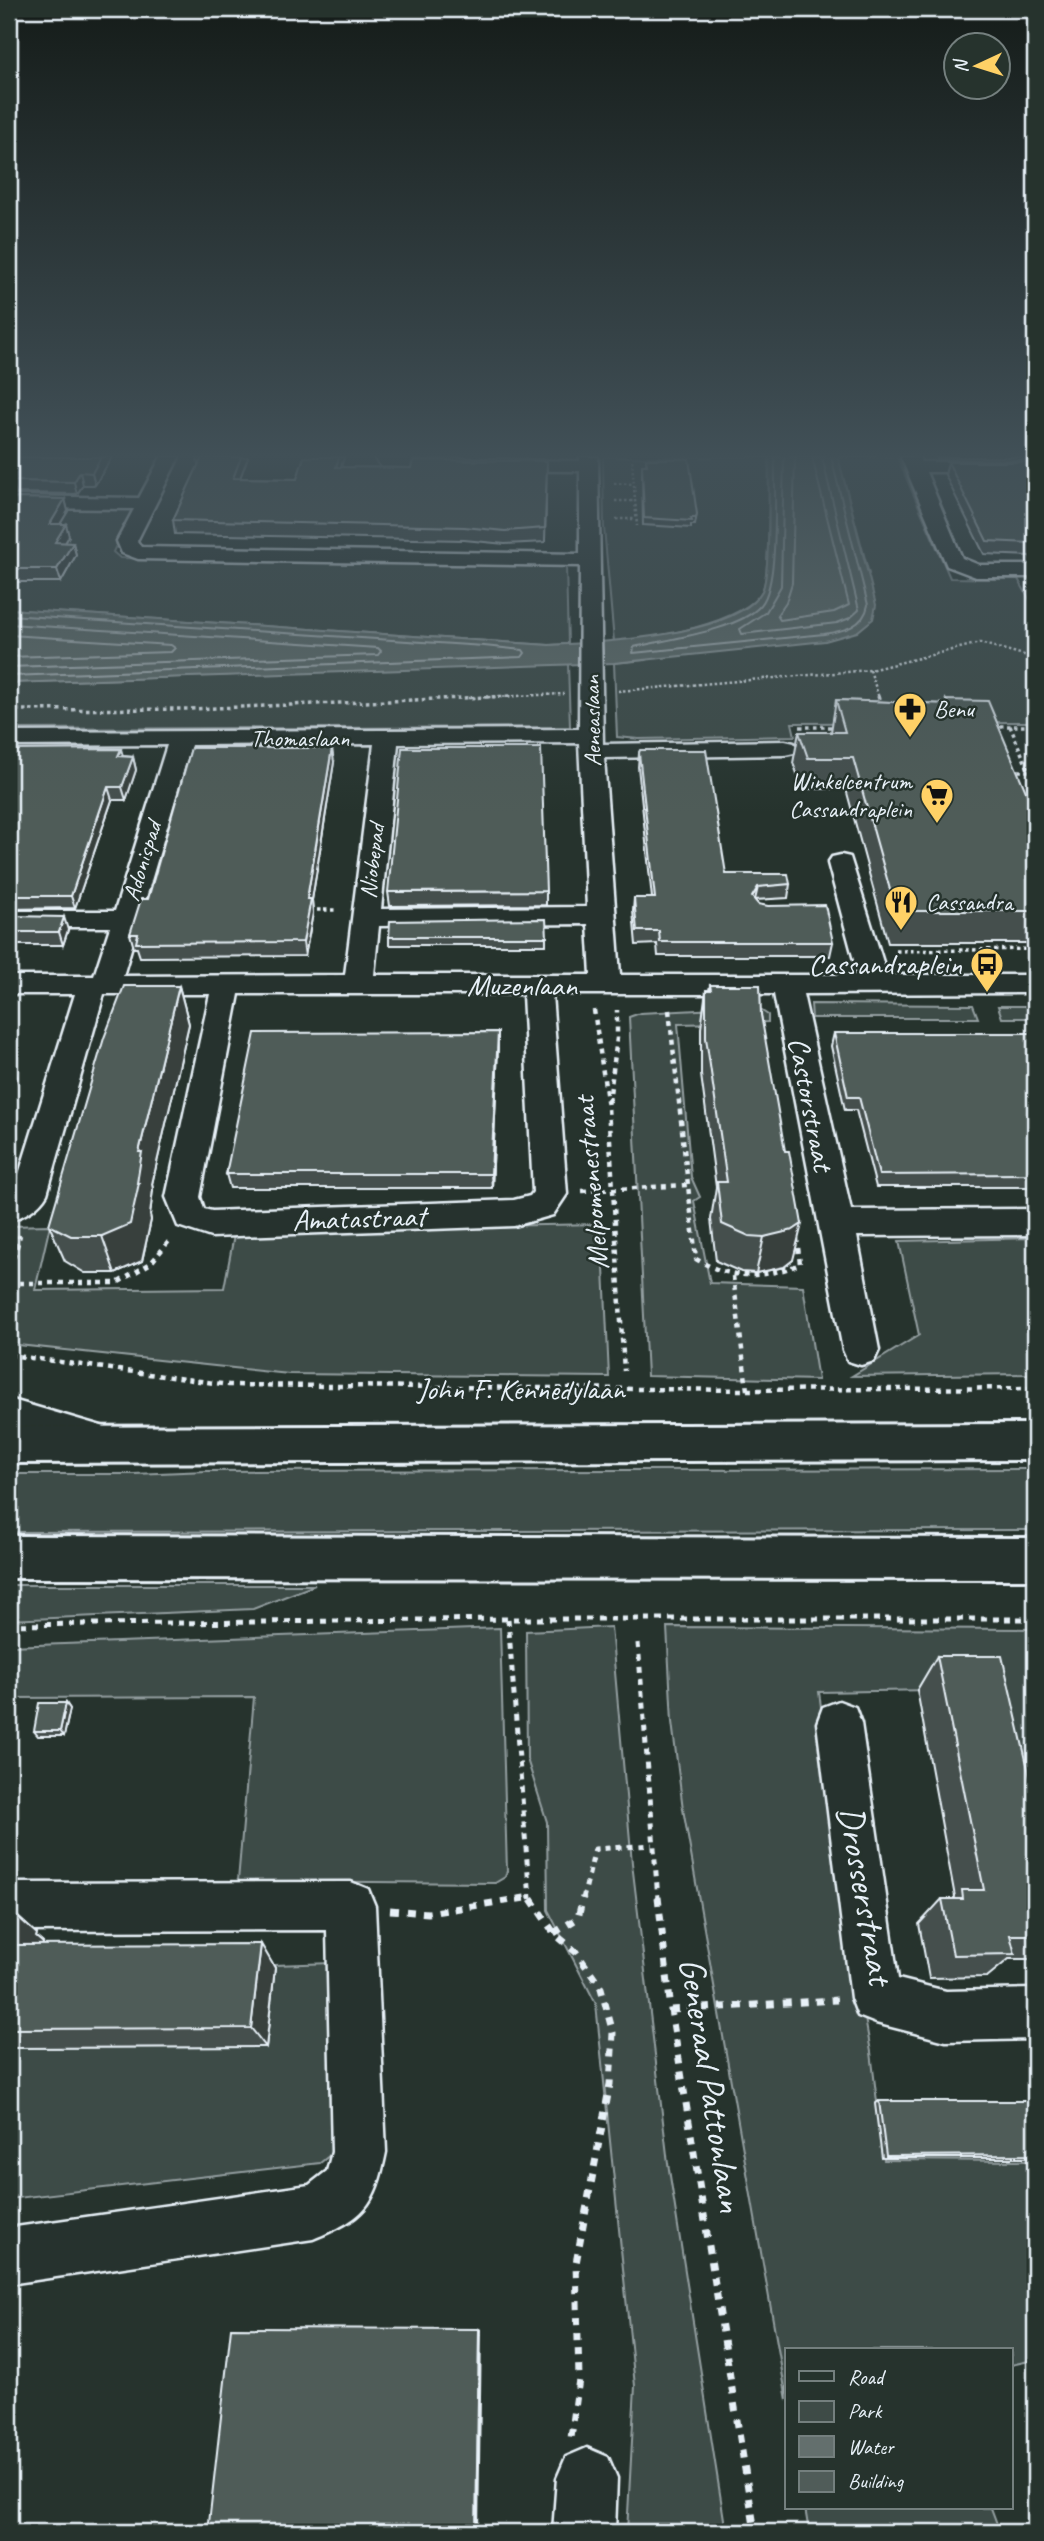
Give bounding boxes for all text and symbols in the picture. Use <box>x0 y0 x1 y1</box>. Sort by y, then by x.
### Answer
north arrow <box>942 32 1012 102</box>
text: N <box>948 57 973 74</box>
street label: Aeneaslaan <box>576 674 608 767</box>
pharmacy icon: Benu <box>891 690 929 739</box>
place label: Benu <box>934 694 976 724</box>
street label: Thomaslaan <box>251 723 350 753</box>
place label: Winkelcentrum Cassandraplein <box>789 766 913 824</box>
supermarket icon: Winkelcentrum Cassandraplein <box>918 776 956 825</box>
street label: Adonispad <box>116 814 169 904</box>
street label: Niobepad <box>353 818 392 900</box>
restaurant icon: Cassandra <box>882 883 920 932</box>
place label: Cassandra <box>926 887 1015 917</box>
place label: Cassandraplein <box>809 945 962 983</box>
bus stop icon: Cassandraplein <box>968 945 1006 994</box>
street label: Muzenlaan <box>467 966 578 1004</box>
street label: Castorstraat <box>779 1034 843 1177</box>
street label: Melpomenestraat <box>564 1092 617 1271</box>
street label: Amatastraat <box>292 1197 430 1239</box>
street label: John F. Kennedylaan <box>415 1370 626 1408</box>
street label: Drosserstraat <box>827 1802 905 1992</box>
street label: Generaal Pattonlaan <box>669 1954 755 2216</box>
legend <box>785 2348 1012 2510</box>
text: Road <box>848 2364 887 2390</box>
text: Park <box>848 2398 883 2424</box>
text: Water <box>848 2434 895 2460</box>
text: Building <box>848 2468 905 2494</box>

